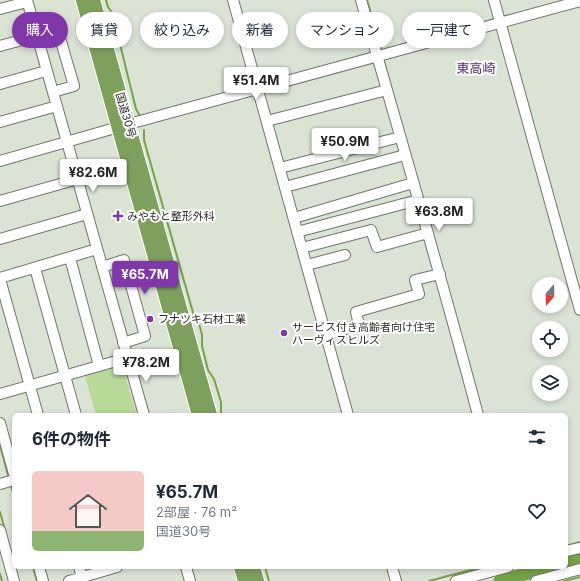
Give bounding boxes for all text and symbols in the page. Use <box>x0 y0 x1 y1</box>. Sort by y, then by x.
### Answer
chip: 購入 <box>12 12 68 48</box>
chip: 賃貸 <box>76 12 132 48</box>
chip: 絞り込み <box>140 12 224 48</box>
chip: 新着 <box>232 12 288 48</box>
chip: マンション <box>296 12 394 48</box>
chip: 一戸建て <box>402 12 486 48</box>
district label: 東高崎 <box>456 60 496 76</box>
pin: ¥51.4M <box>223 67 289 101</box>
text: ¥51.4M <box>233 72 279 88</box>
street label: 国道30号 <box>113 91 139 139</box>
pin: ¥50.9M <box>312 128 378 162</box>
text: ¥50.9M <box>321 133 369 149</box>
pin: ¥82.6M <box>60 159 126 193</box>
text: ¥82.6M <box>69 164 117 180</box>
pin: ¥63.8M <box>406 198 472 232</box>
text: ¥63.8M <box>415 203 463 219</box>
place label: みやもと整形外科 <box>127 209 215 223</box>
marker: みやもと整形外科 <box>112 210 124 222</box>
pin: ¥65.7M <box>112 261 178 295</box>
text: ¥65.7M <box>121 266 169 282</box>
north arrow <box>532 277 568 313</box>
map controls <box>532 277 568 401</box>
place label: フナツキ石材工業 <box>158 312 246 326</box>
marker: フナツキ石材工業 <box>145 314 155 324</box>
place label: サービス付き高齢者向け住宅 ハーヴィスヒルズ <box>292 320 435 347</box>
button: locate <box>532 321 568 357</box>
marker: サービス付き高齢者向け住宅 ハーヴィスヒルズ <box>279 328 289 338</box>
pin: ¥78.2M <box>113 349 179 383</box>
text: ¥78.2M <box>122 354 170 370</box>
button: layers <box>532 365 568 401</box>
icon: filters <box>526 426 548 448</box>
text: 6件の物件 <box>32 429 111 449</box>
text: ¥65.7M <box>156 482 218 502</box>
icon: home <box>64 487 112 535</box>
icon: heart <box>526 500 548 522</box>
text: 2部屋 · 76 m² <box>156 504 237 520</box>
text: 国道30号 <box>156 523 211 539</box>

